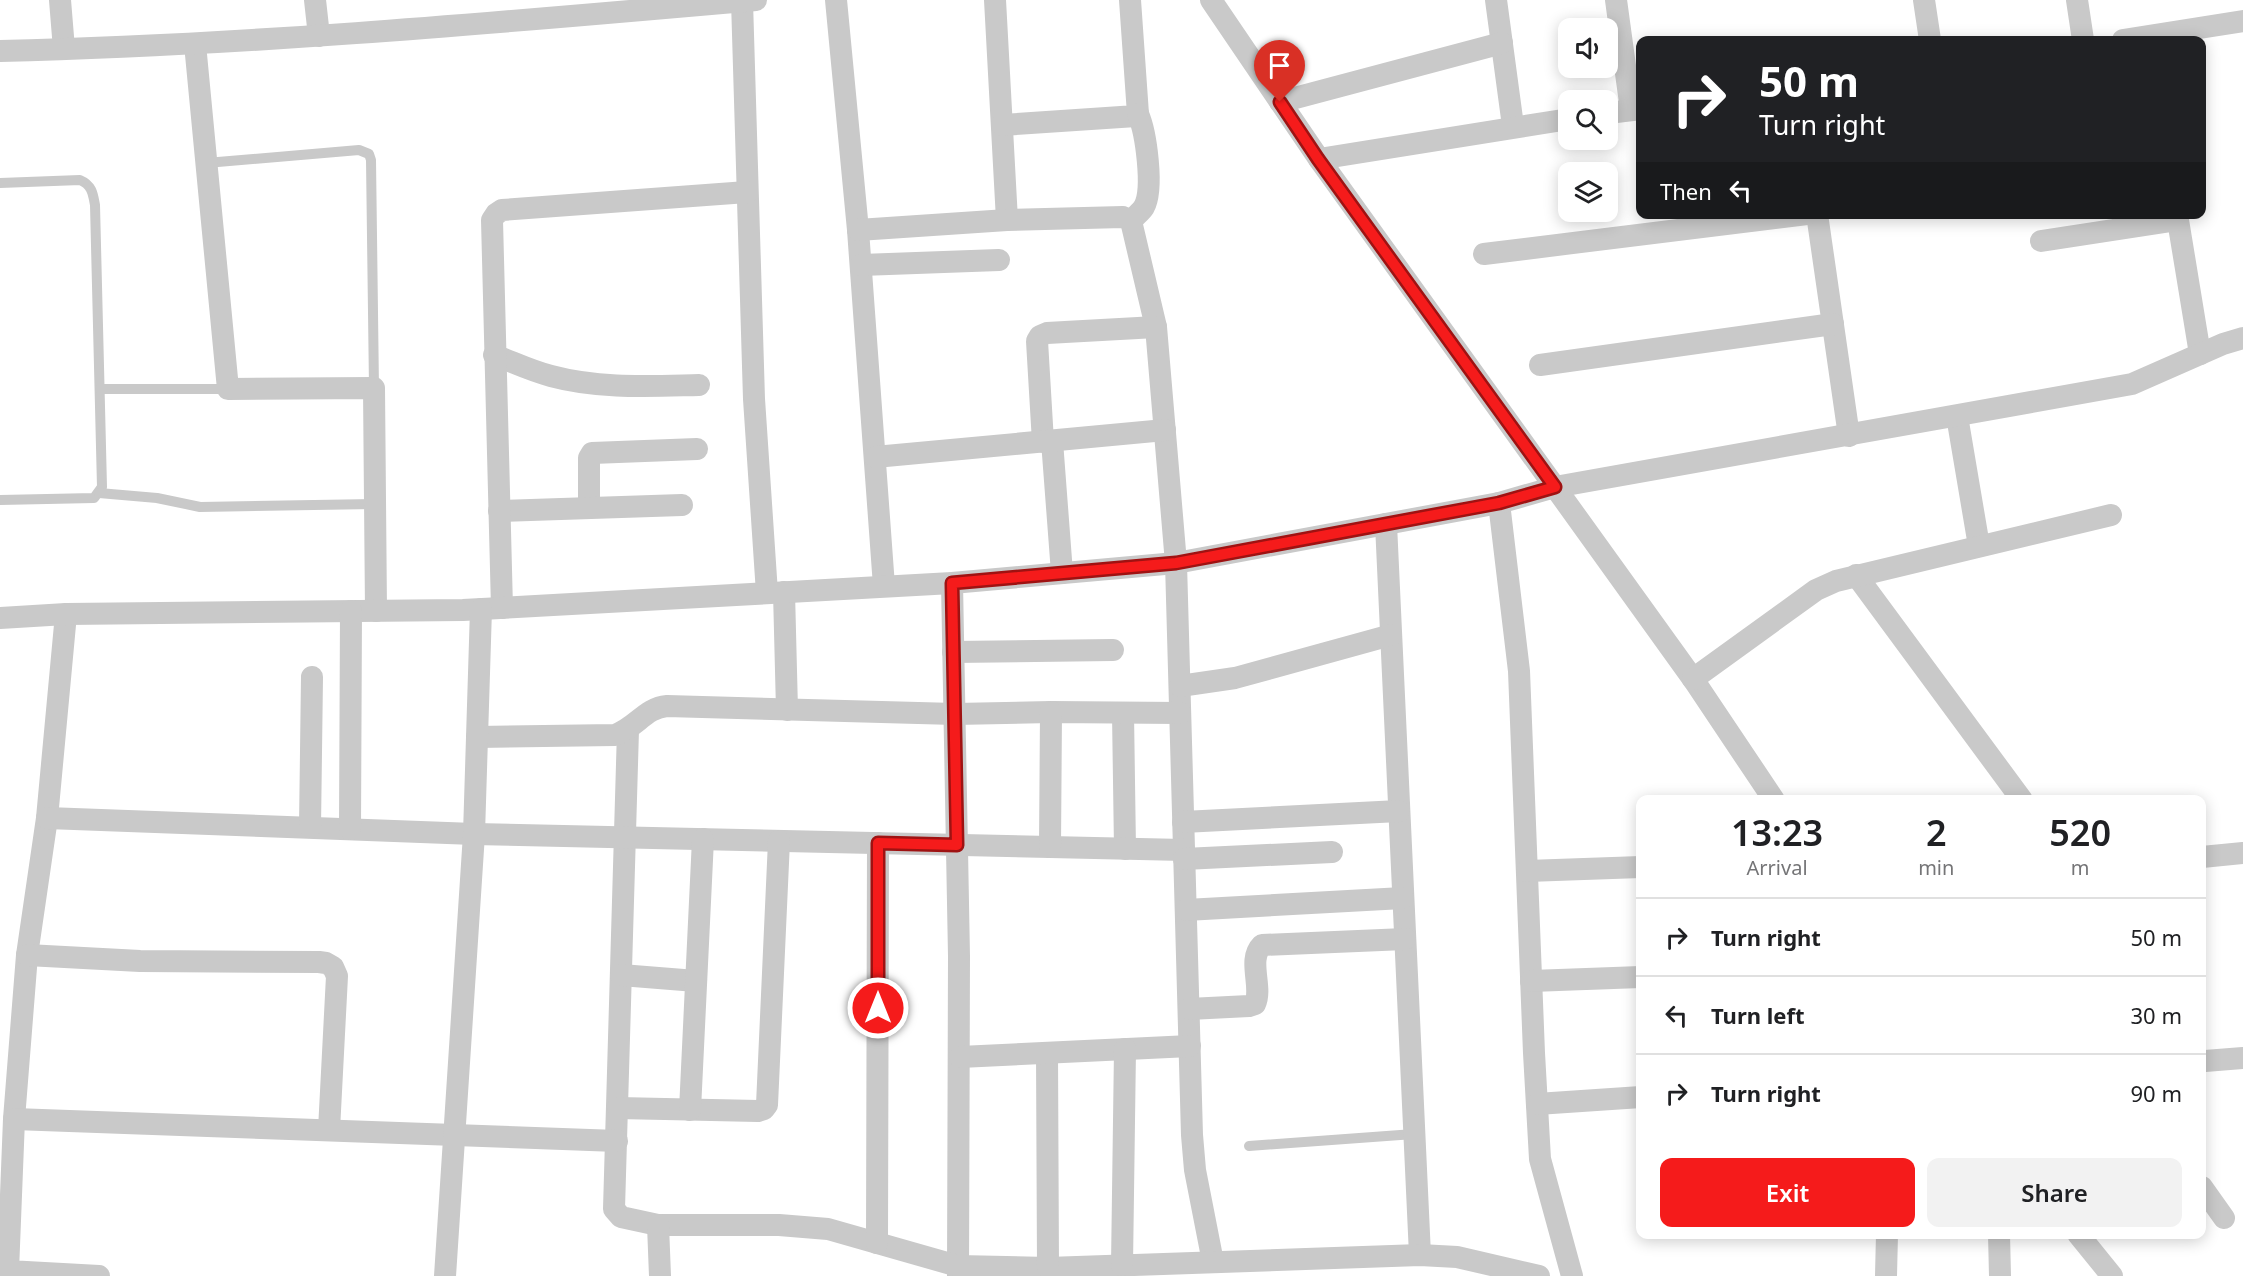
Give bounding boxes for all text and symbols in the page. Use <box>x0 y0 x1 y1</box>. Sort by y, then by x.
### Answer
map controls <box>1558 18 1618 222</box>
button: sound <box>1558 18 1618 78</box>
pin <box>1254 40 1305 102</box>
icon: arrive <box>1263 49 1296 82</box>
text: 50 m <box>1759 52 1859 109</box>
icon: right <box>1660 60 1738 138</box>
button: search <box>1558 90 1618 150</box>
text: Turn right <box>1759 106 1885 143</box>
button: layers <box>1558 162 1618 222</box>
icon: left <box>1724 174 1757 207</box>
text: Then <box>1660 176 1712 206</box>
text: 13:23 <box>1731 808 1823 857</box>
text: 2 <box>1926 808 1947 857</box>
text: 520 <box>2049 808 2111 857</box>
text: Arrival <box>1747 854 1808 881</box>
text: min <box>1918 854 1954 881</box>
text: m <box>2071 854 2090 881</box>
icon: right <box>1660 921 1693 954</box>
text: Turn right <box>1711 922 1821 952</box>
text: 50 m <box>2131 922 2182 952</box>
position arrow <box>846 976 910 1040</box>
icon: left <box>1660 999 1693 1032</box>
text: Turn left <box>1711 1000 1805 1030</box>
text: 30 m <box>2131 1000 2182 1030</box>
icon: right <box>1660 1077 1693 1110</box>
text: Turn right <box>1711 1078 1821 1108</box>
text: 90 m <box>2131 1078 2182 1108</box>
button: Exit <box>1660 1158 1915 1227</box>
button: Share <box>1927 1158 2182 1227</box>

